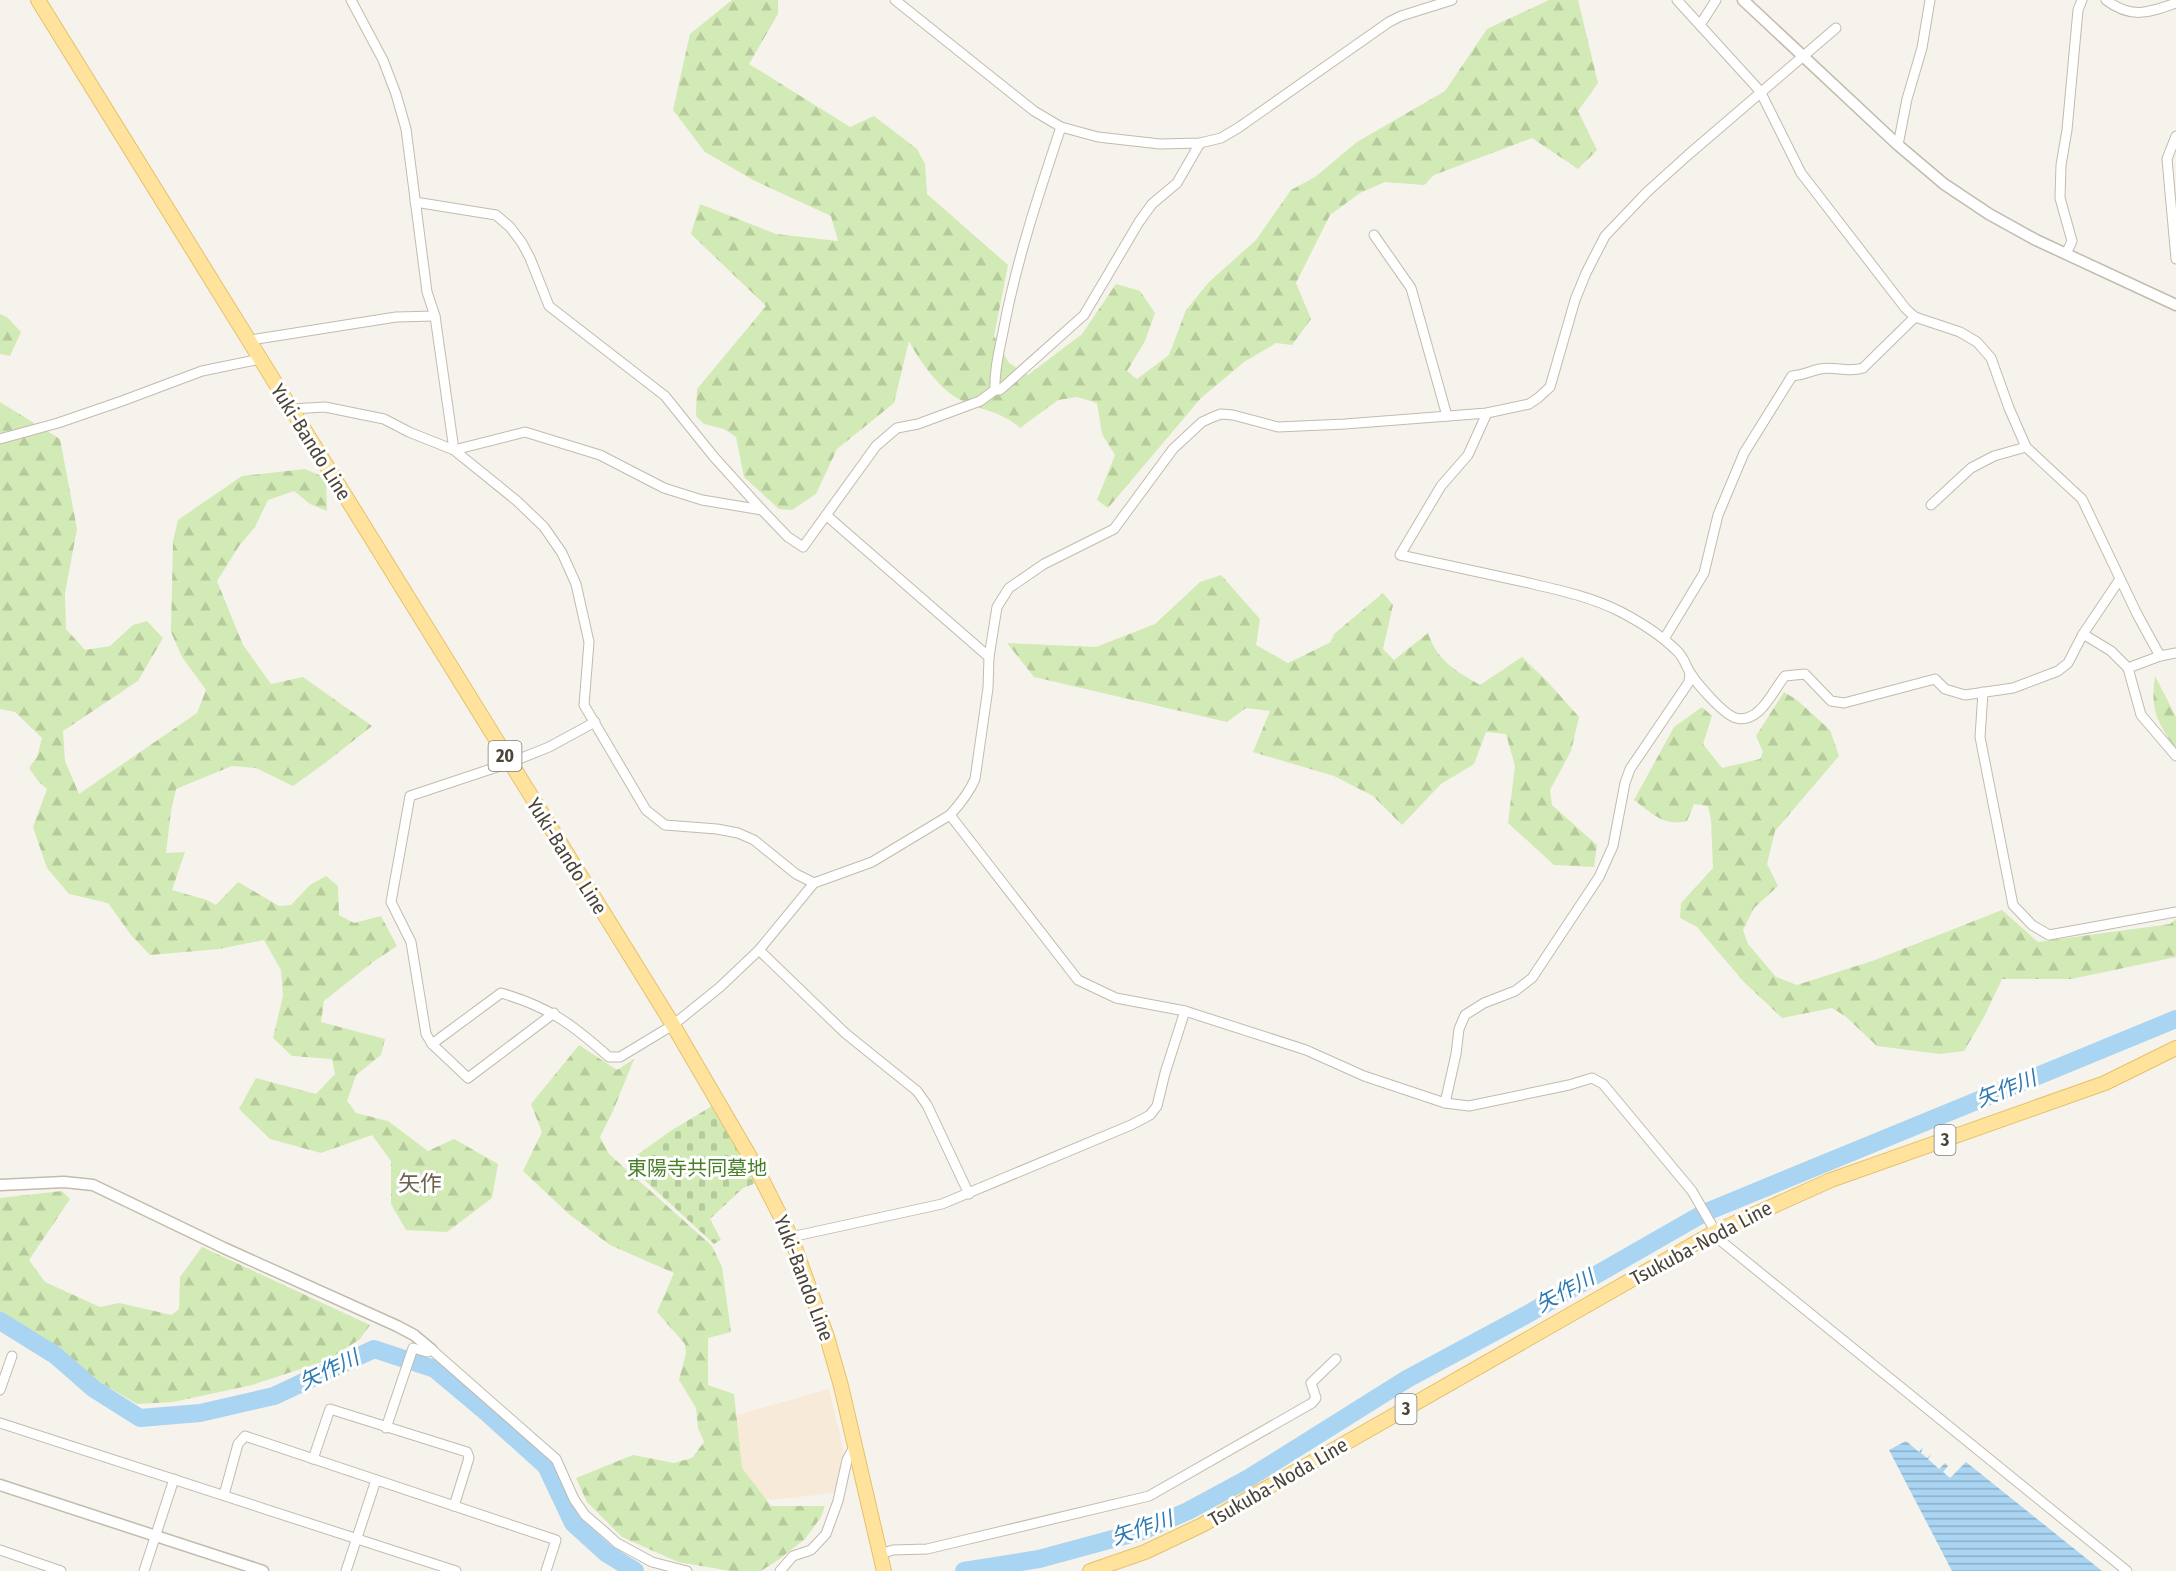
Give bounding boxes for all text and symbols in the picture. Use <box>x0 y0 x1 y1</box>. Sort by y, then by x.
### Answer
street label: Yuki-Bando Line <box>266 379 356 505</box>
road number: 20 <box>488 741 522 771</box>
street label: Yuki-Bando Line <box>522 793 612 919</box>
water label: 矢作川 <box>1972 1064 2042 1113</box>
road number: 3 <box>1934 1125 1956 1155</box>
park label: 東陽寺共同墓地 <box>627 1156 767 1180</box>
district label: 矢作 <box>398 1170 442 1197</box>
street label: Tsukuba-Noda Line <box>1626 1196 1776 1290</box>
street label: Yuki-Bando Line <box>769 1212 839 1344</box>
water label: 矢作川 <box>1531 1263 1601 1318</box>
water label: 矢作川 <box>295 1344 365 1395</box>
road number: 3 <box>1396 1394 1416 1424</box>
street label: Tsukuba-Noda Line <box>1204 1432 1352 1532</box>
water label: 矢作川 <box>1108 1505 1178 1551</box>

